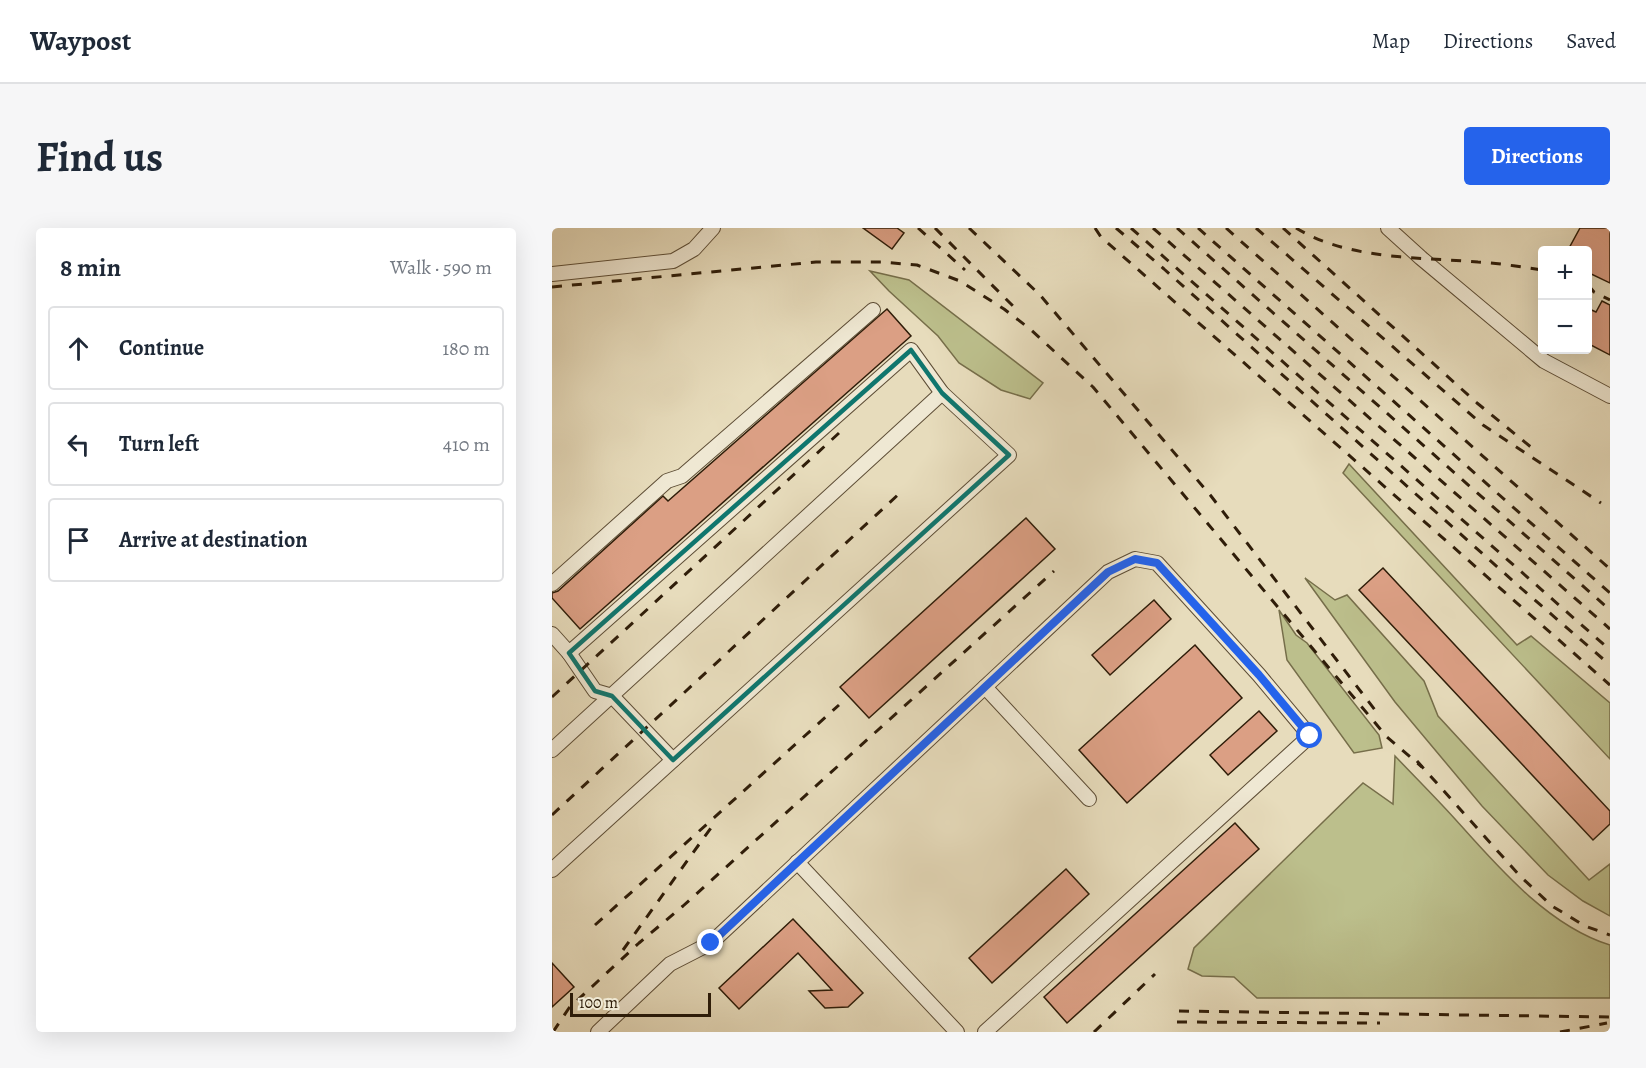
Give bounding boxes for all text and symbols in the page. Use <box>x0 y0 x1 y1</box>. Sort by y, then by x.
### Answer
text: Waypost <box>30 22 131 60</box>
text: Map <box>1372 27 1410 55</box>
text: Directions <box>1443 27 1533 55</box>
text: Saved <box>1566 27 1616 55</box>
button: Directions <box>1464 127 1610 185</box>
text: Find us <box>36 128 163 185</box>
map controls <box>1538 246 1592 354</box>
button: + <box>1538 246 1592 300</box>
text: 8 min <box>60 250 121 285</box>
text: Walk · 590 m <box>390 254 492 281</box>
button: − <box>1538 300 1592 354</box>
icon: ahead <box>62 332 95 365</box>
text: Continue <box>119 333 204 363</box>
text: 180 m <box>442 335 490 362</box>
icon: left <box>62 428 95 461</box>
text: Turn left <box>119 429 199 459</box>
text: 410 m <box>443 431 490 458</box>
icon: arrive <box>62 524 95 557</box>
text: Arrive at destination <box>119 525 308 555</box>
route start <box>1296 722 1322 748</box>
route end <box>697 929 723 955</box>
scale bar <box>570 990 711 1018</box>
text: 100 m <box>579 992 618 1014</box>

